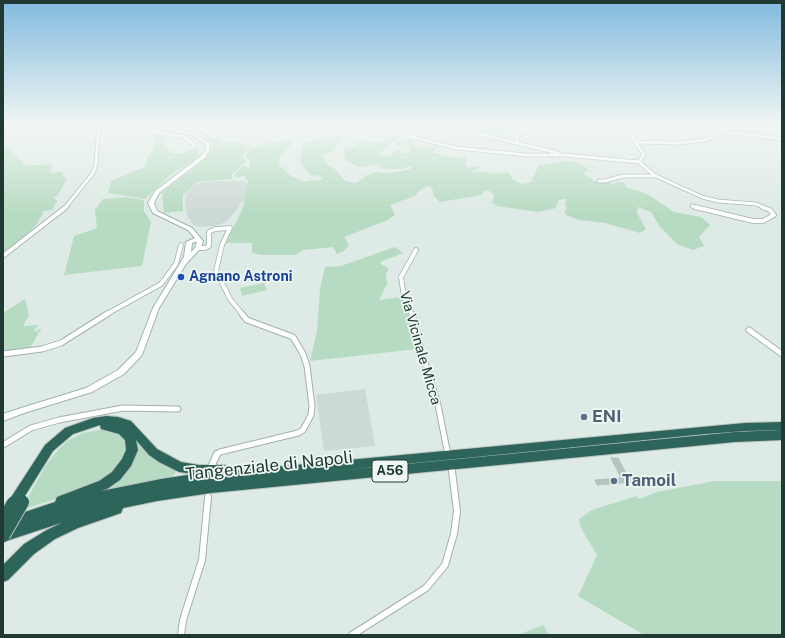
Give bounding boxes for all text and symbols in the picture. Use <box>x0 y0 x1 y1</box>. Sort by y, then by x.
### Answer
place label: Agnano Astroni <box>189 269 292 285</box>
marker: Agnano Astroni <box>176 272 186 282</box>
street label: Via Vicinale Micca <box>396 289 444 407</box>
place label: ENI <box>592 407 621 427</box>
marker: ENI <box>579 412 589 422</box>
street label: Tangenziale di Napoli <box>184 447 354 485</box>
road number: A56 <box>372 460 408 482</box>
place label: Tamoil <box>622 471 676 491</box>
marker: Tamoil <box>609 476 619 486</box>

